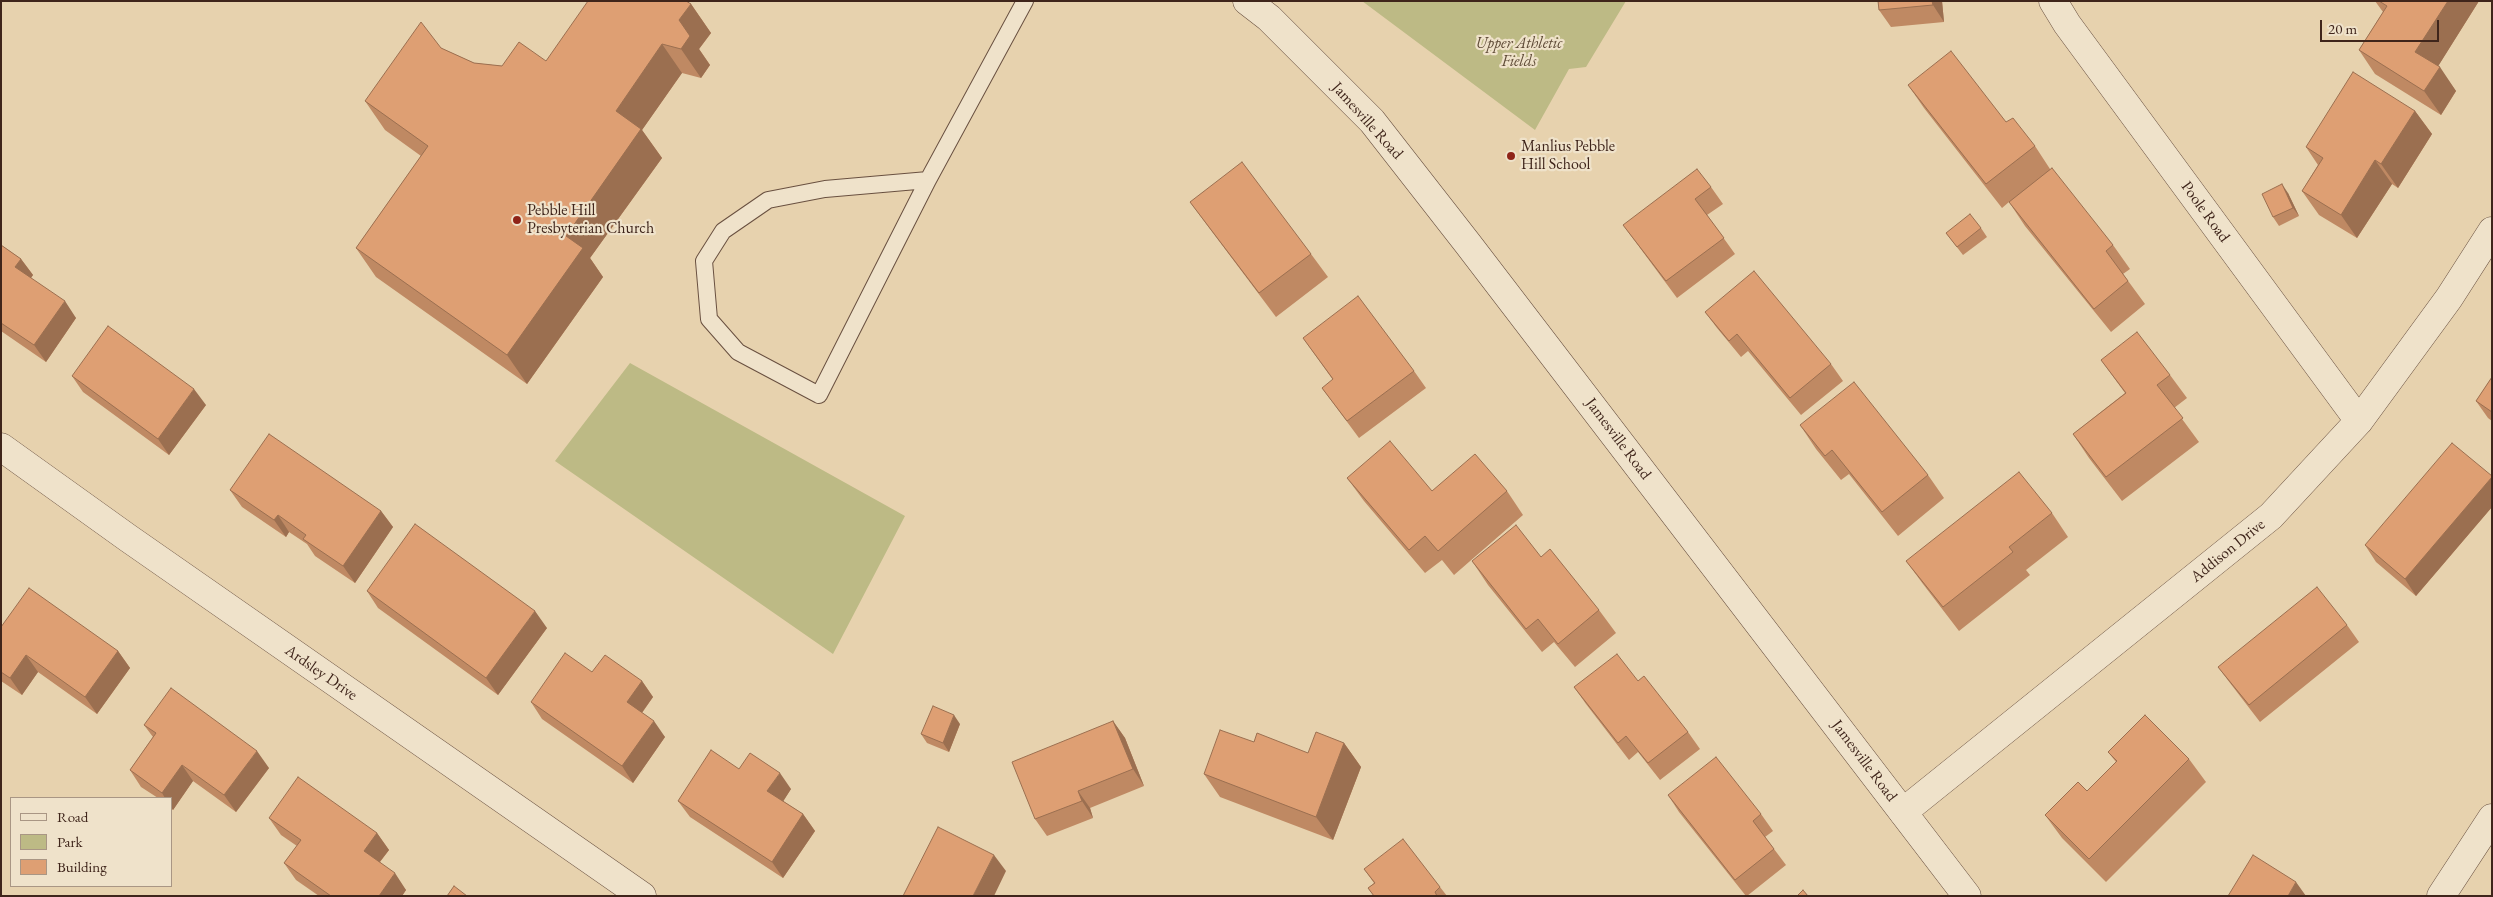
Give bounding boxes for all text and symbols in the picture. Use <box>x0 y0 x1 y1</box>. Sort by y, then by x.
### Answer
scale bar <box>2323 10 2442 42</box>
text: 20 m <box>2328 19 2357 38</box>
park label: Upper Athletic Fields <box>1476 34 1562 72</box>
street label: Jamesville Road <box>1327 78 1407 164</box>
place label: Manlius Pebble Hill School <box>1521 137 1615 175</box>
marker: Manlius Pebble Hill School <box>1505 150 1517 162</box>
street label: Poole Road <box>2177 178 2233 246</box>
place label: Pebble Hill Presbyterian Church <box>527 201 654 239</box>
marker: Pebble Hill Presbyterian Church <box>511 214 523 226</box>
street label: Jamesville Road <box>1581 394 1655 484</box>
street label: Addison Drive <box>2187 515 2269 587</box>
street label: Ardsley Drive <box>281 641 361 705</box>
street label: Jamesville Road <box>1827 716 1901 806</box>
legend <box>10 797 172 887</box>
text: Road <box>57 807 88 826</box>
text: Park <box>57 832 83 851</box>
text: Building <box>57 857 107 876</box>

